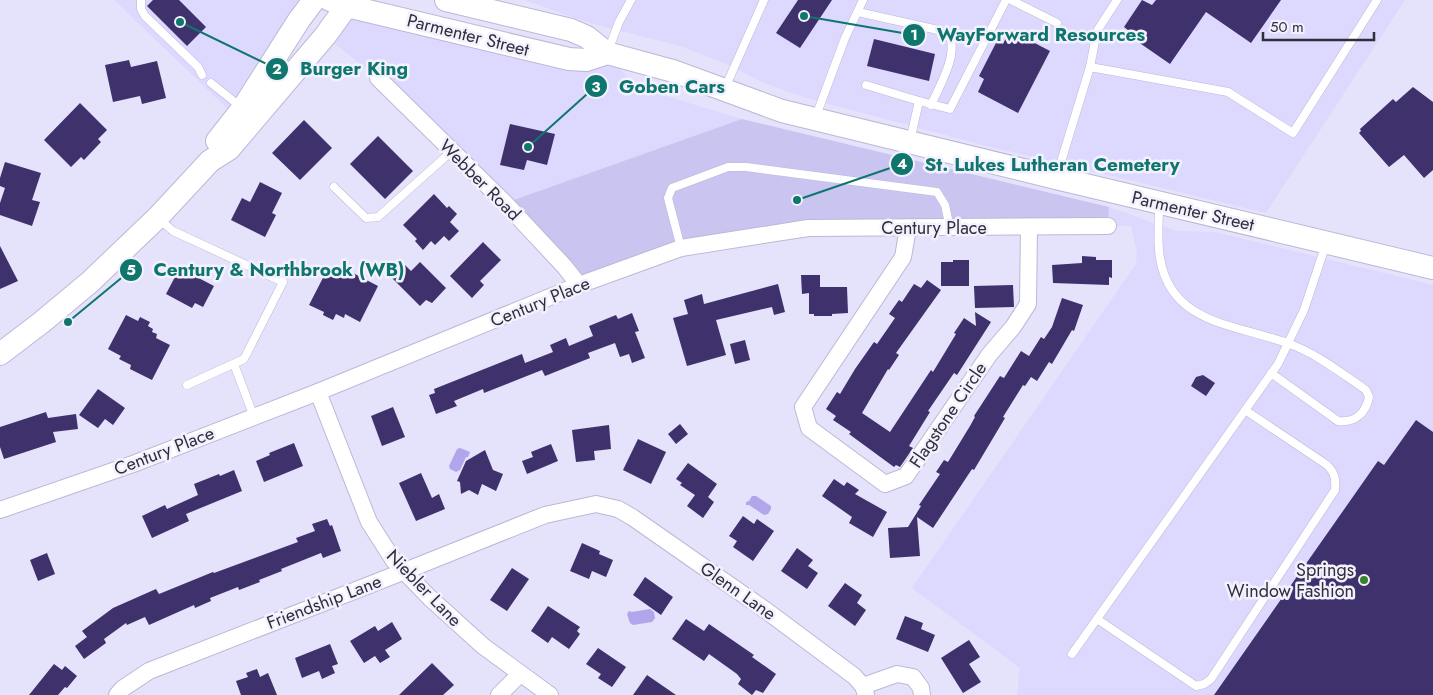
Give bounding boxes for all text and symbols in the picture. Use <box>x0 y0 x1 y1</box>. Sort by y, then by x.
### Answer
street label: Parmenter Street <box>404 7 532 63</box>
scale bar <box>1263 10 1374 42</box>
text: 50 m <box>1270 16 1304 38</box>
callout: WayForward Resources <box>902 18 1155 52</box>
text: WayForward Resources <box>937 21 1145 48</box>
text: 1 <box>910 24 918 46</box>
callout: Burger King <box>264 52 418 86</box>
text: Burger King <box>300 55 408 82</box>
text: 2 <box>272 58 282 80</box>
callout: Goben Cars <box>584 69 735 103</box>
text: Goben Cars <box>619 73 725 100</box>
text: 3 <box>591 76 601 98</box>
street label: Webber Road <box>433 133 527 227</box>
callout: St. Lukes Lutheran Cemetery <box>890 147 1190 181</box>
text: St. Lukes Lutheran Cemetery <box>924 151 1181 178</box>
text: 4 <box>897 153 907 175</box>
street label: Parmenter Street <box>1129 184 1257 238</box>
street label: Century Place <box>881 215 987 241</box>
callout: Century & Northbrook (WB) <box>119 253 415 287</box>
text: Century & Northbrook (WB) <box>153 256 405 283</box>
text: 5 <box>126 259 136 281</box>
street label: Century Place <box>486 270 594 334</box>
street label: Flagstone Circle <box>903 357 993 473</box>
street label: Century Place <box>110 420 218 482</box>
street label: Niebler Lane <box>380 543 468 633</box>
street label: Glenn Lane <box>695 555 781 627</box>
place label: Springs Window Fashion <box>1227 557 1354 604</box>
street label: Friendship Lane <box>263 568 385 636</box>
marker: Springs Window Fashion <box>1358 574 1370 586</box>

